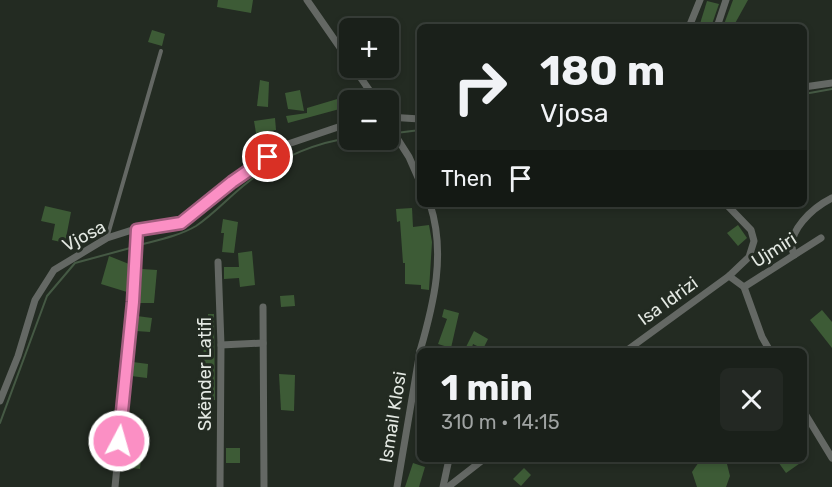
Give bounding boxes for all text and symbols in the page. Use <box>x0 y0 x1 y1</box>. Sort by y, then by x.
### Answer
map controls <box>339 18 399 150</box>
button: + <box>339 18 399 78</box>
text: 180 m <box>540 46 665 96</box>
icon: right <box>441 48 519 126</box>
button: − <box>339 90 399 150</box>
text: Vjosa <box>540 97 609 129</box>
pin <box>242 131 293 182</box>
icon: arrive <box>251 140 284 173</box>
icon: arrive <box>504 162 537 195</box>
text: Then <box>441 165 492 192</box>
street label: Vjosa <box>59 216 109 256</box>
street label: Ujmiri <box>747 228 801 272</box>
street label: Isa Idrizi <box>634 272 702 330</box>
street label: Skënder Latifi <box>194 317 216 431</box>
text: 1 min <box>441 366 533 409</box>
button: close <box>720 368 783 431</box>
street label: Ismail Klosi <box>375 370 411 464</box>
position arrow <box>87 409 151 473</box>
text: 310 m · 14:15 <box>441 410 560 434</box>

